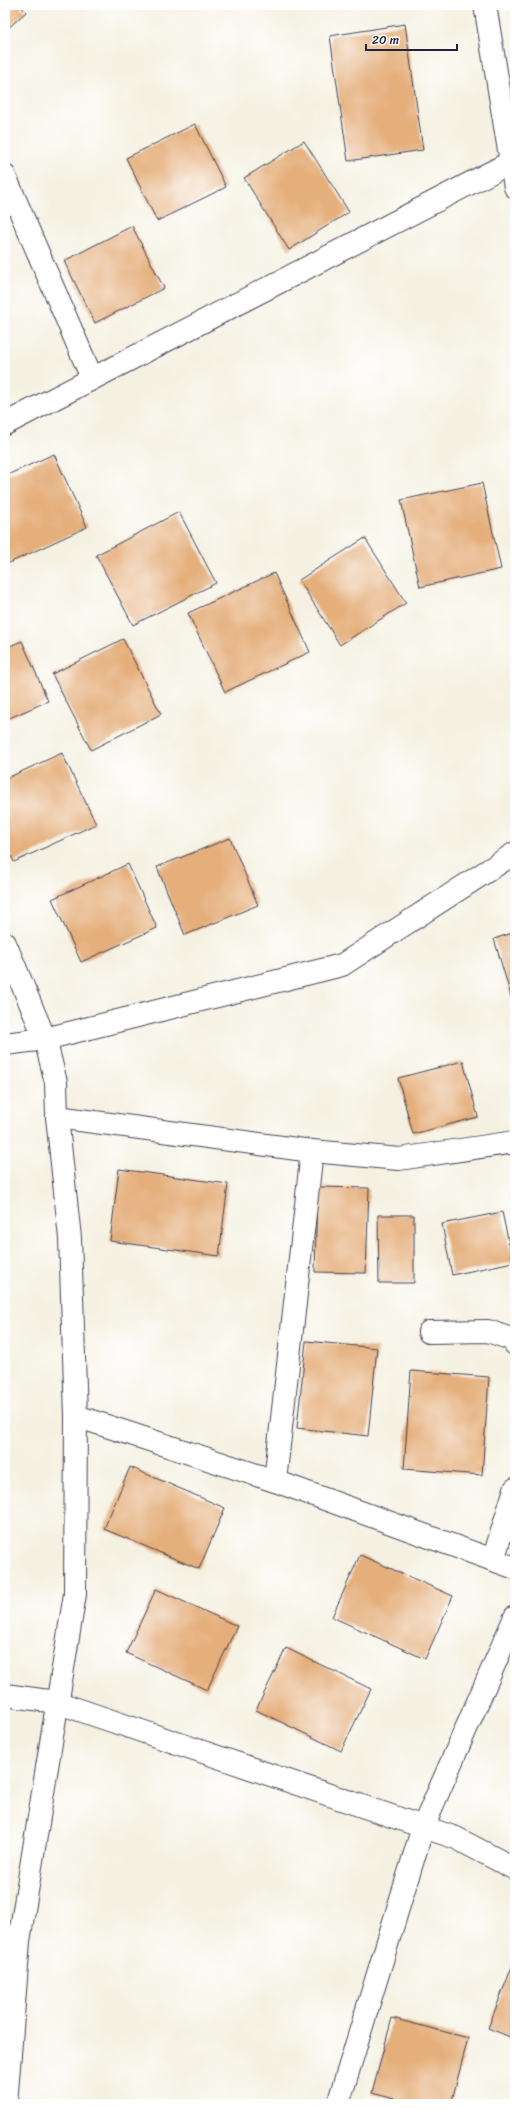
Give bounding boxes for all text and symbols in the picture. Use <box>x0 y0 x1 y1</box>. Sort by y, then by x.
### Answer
scale bar <box>366 26 457 52</box>
text: 20 m <box>372 29 399 51</box>

